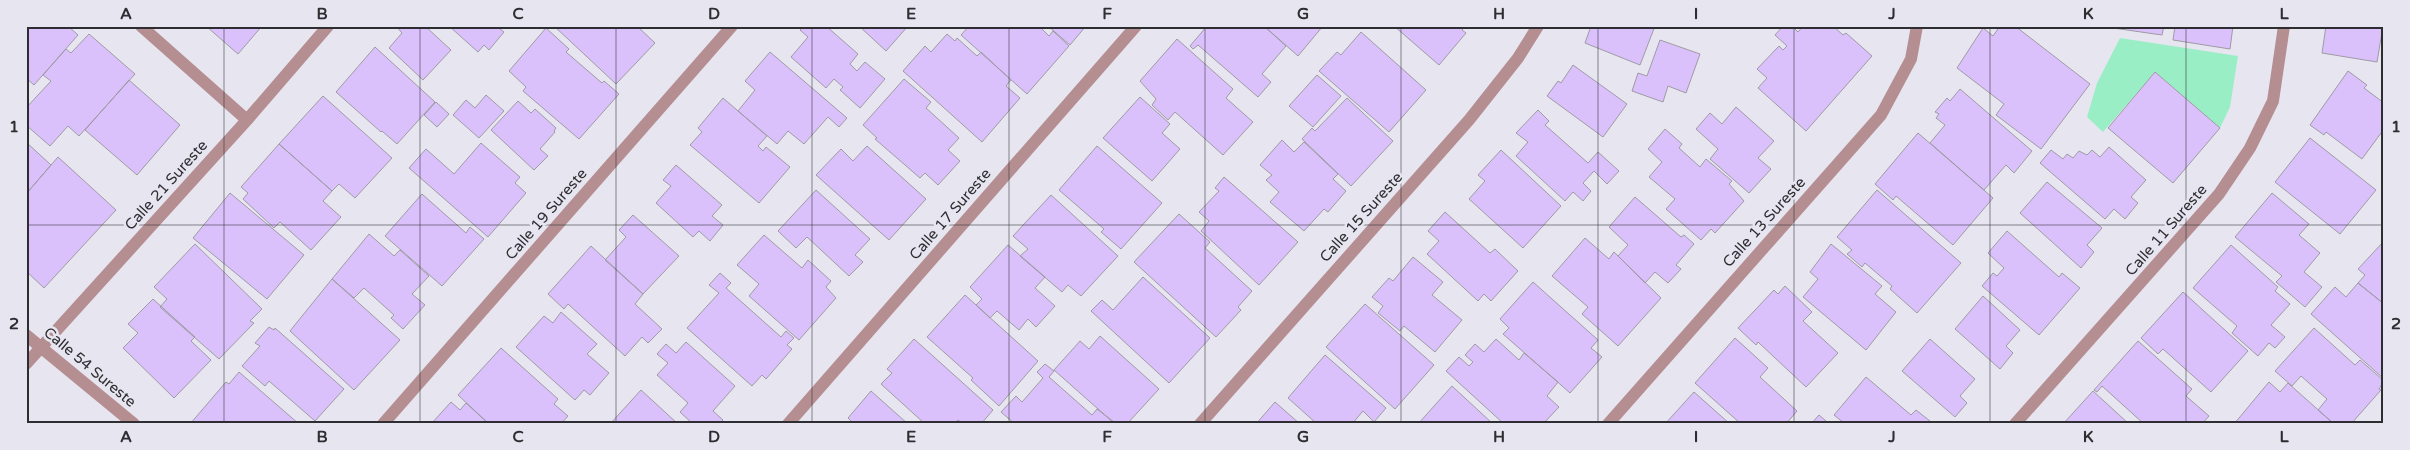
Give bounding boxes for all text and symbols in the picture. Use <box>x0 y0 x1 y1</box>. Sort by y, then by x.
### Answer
text: A <box>120 4 132 24</box>
text: B <box>316 4 328 24</box>
text: C <box>512 4 524 24</box>
text: D <box>708 4 720 24</box>
text: E <box>906 4 916 24</box>
text: F <box>1102 4 1112 24</box>
text: G <box>1297 4 1309 24</box>
text: H <box>1493 4 1505 24</box>
text: I <box>1694 4 1698 24</box>
text: J <box>1887 4 1896 24</box>
text: K <box>2083 4 2094 24</box>
text: L <box>2279 4 2289 24</box>
text: 1 <box>9 117 19 137</box>
text: 1 <box>2391 117 2401 137</box>
street label: Calle 21 Sureste <box>121 136 211 234</box>
street label: Calle 19 Sureste <box>501 165 591 263</box>
street label: Calle 17 Sureste <box>905 165 995 263</box>
street label: Calle 15 Sureste <box>1316 168 1406 266</box>
street label: Calle 13 Sureste <box>1719 173 1809 271</box>
street label: Calle 11 Sureste <box>2121 181 2211 279</box>
text: 2 <box>9 314 19 334</box>
text: 2 <box>2391 314 2401 334</box>
street label: Calle 54 Sureste <box>40 323 140 411</box>
text: A <box>120 427 132 447</box>
text: B <box>316 427 328 447</box>
text: C <box>512 427 524 447</box>
text: D <box>708 427 720 447</box>
text: E <box>906 427 916 447</box>
text: F <box>1102 427 1112 447</box>
text: G <box>1297 427 1309 447</box>
text: H <box>1493 427 1505 447</box>
text: I <box>1694 427 1698 447</box>
text: J <box>1887 427 1896 447</box>
text: K <box>2083 427 2094 447</box>
text: L <box>2279 427 2289 447</box>

